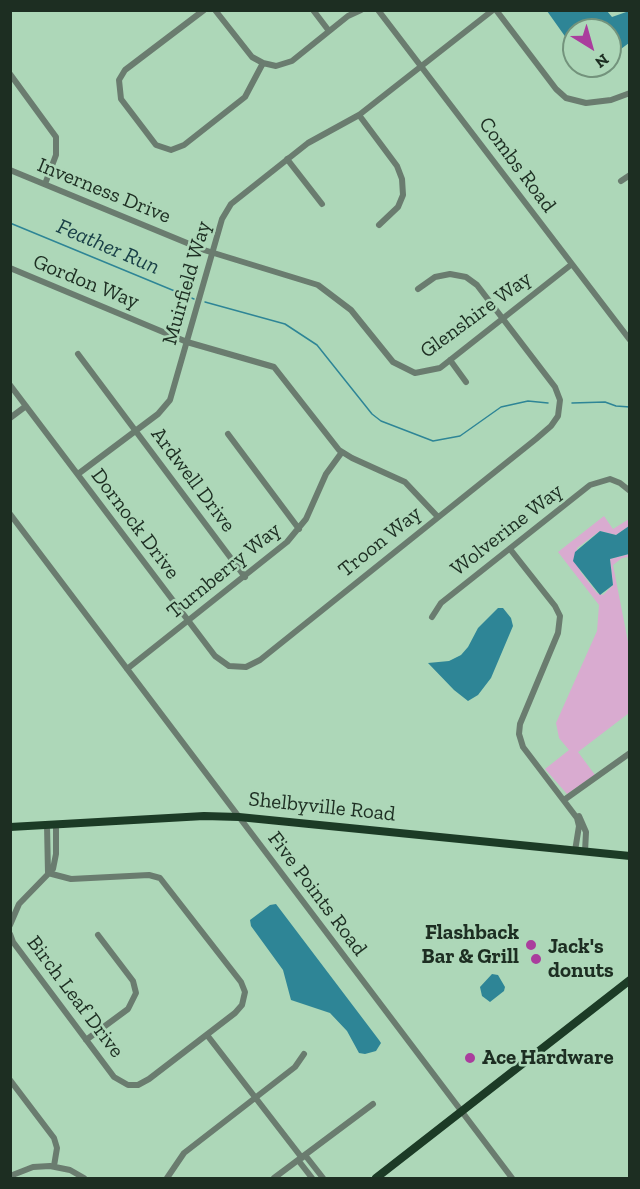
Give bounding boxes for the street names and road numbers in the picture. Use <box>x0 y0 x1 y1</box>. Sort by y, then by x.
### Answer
street label: Combs Road <box>473 112 561 218</box>
street label: Inverness Drive <box>34 153 174 229</box>
street label: Muirfield Way <box>157 218 217 348</box>
street label: Gordon Way <box>29 249 143 315</box>
street label: Glenshire Way <box>415 266 537 364</box>
street label: Ardwell Drive <box>145 423 241 537</box>
street label: Dornock Drive <box>85 464 185 584</box>
street label: Wolverine Way <box>446 478 568 582</box>
street label: Troon Way <box>334 501 426 583</box>
street label: Turnberry Way <box>162 517 286 625</box>
street label: Shelbyville Road <box>247 787 397 827</box>
street label: Five Points Road <box>262 827 372 961</box>
street label: Birch Leaf Drive <box>21 931 129 1063</box>

